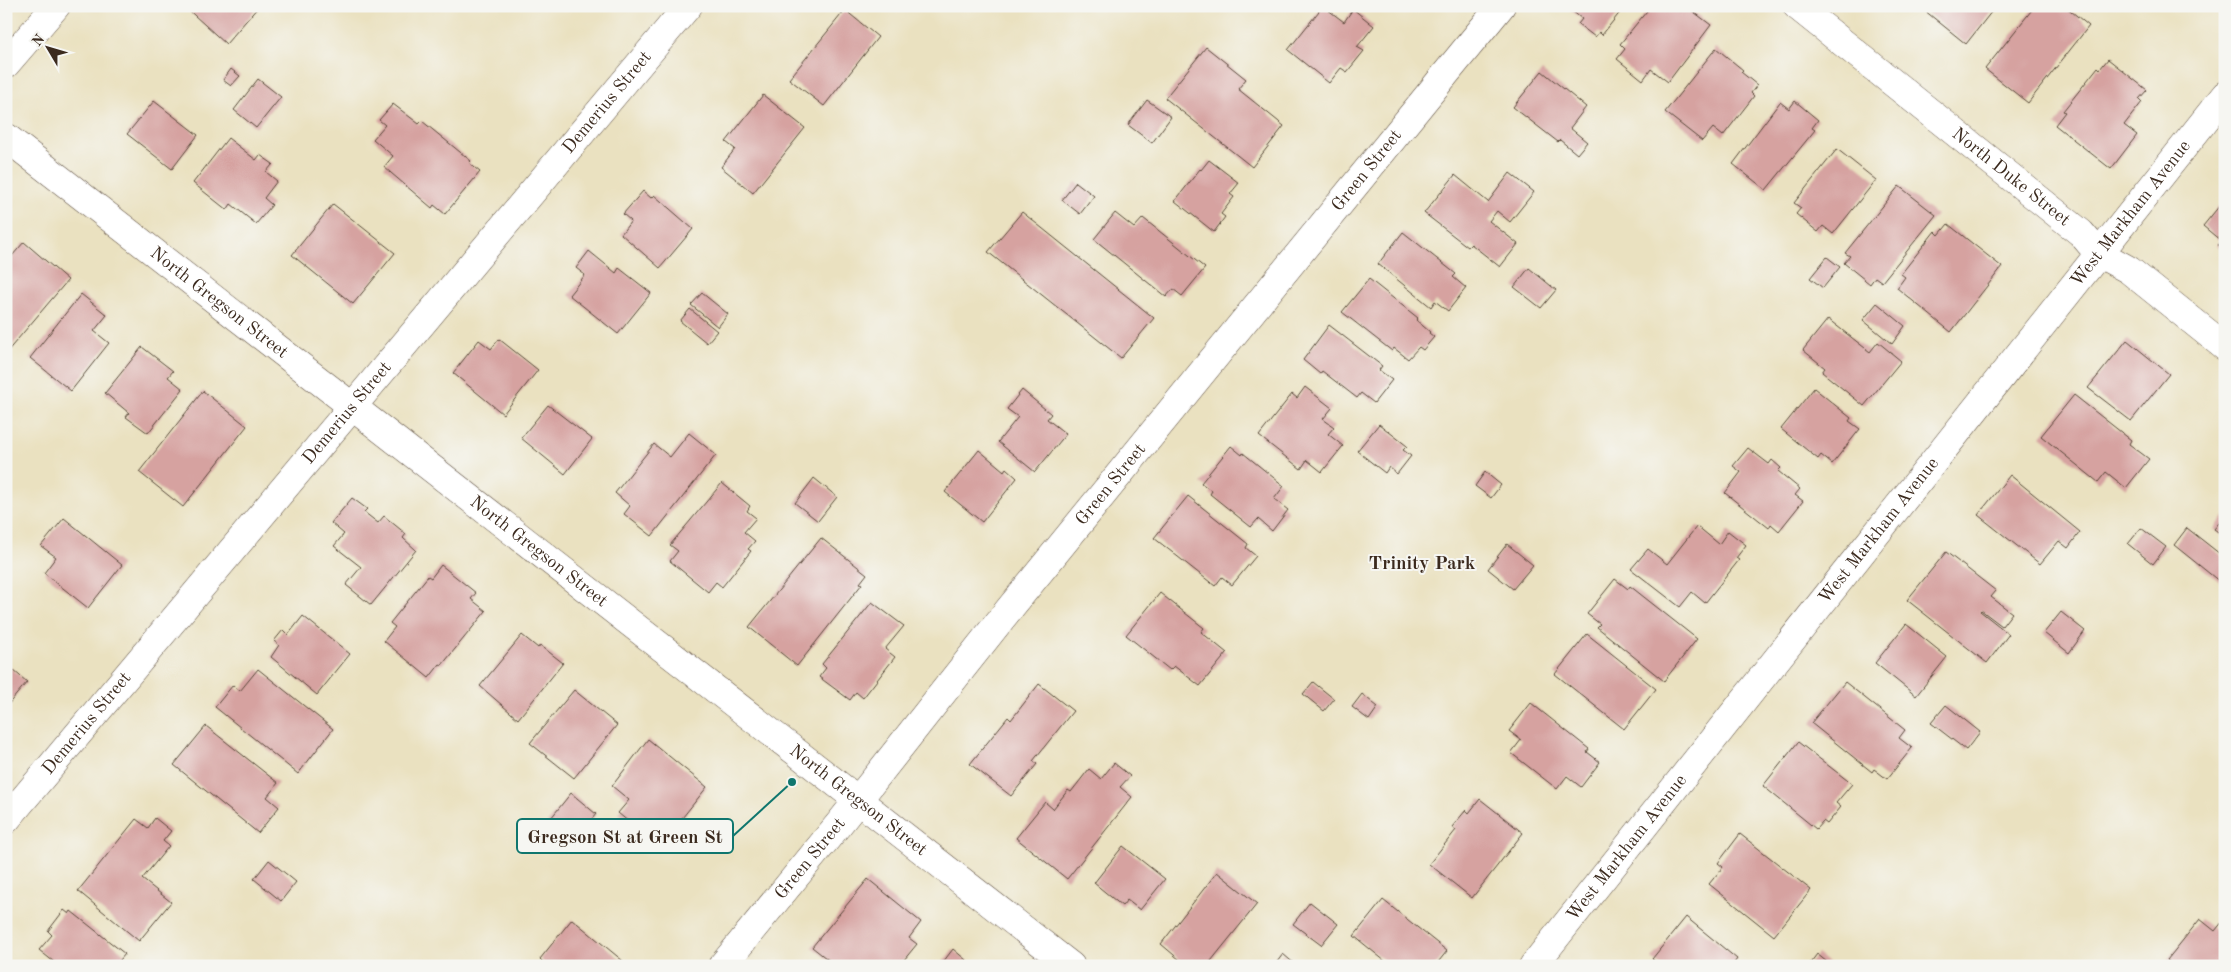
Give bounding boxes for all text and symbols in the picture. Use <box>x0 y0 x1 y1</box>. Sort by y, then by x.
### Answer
north arrow <box>22 22 72 72</box>
text: N <box>30 32 48 49</box>
street label: Demerius Street <box>559 48 655 157</box>
street label: North Duke Street <box>1949 125 2073 230</box>
street label: Green Street <box>1328 126 1405 215</box>
street label: West Markham Avenue <box>2067 137 2194 290</box>
street label: North Gregson Street <box>147 244 291 362</box>
street label: Demerius Street <box>299 358 395 468</box>
street label: Green Street <box>1072 440 1149 529</box>
street label: West Markham Avenue <box>1816 454 1942 607</box>
street label: North Gregson Street <box>466 493 611 611</box>
district label: Trinity Park <box>1369 555 1476 574</box>
street label: Demerius Street <box>39 669 135 778</box>
street label: North Gregson Street <box>786 741 930 859</box>
street label: West Markham Avenue <box>1564 771 1690 924</box>
street label: Green Street <box>772 815 849 903</box>
callout: Gregson St at Green St <box>517 819 733 853</box>
text: Gregson St at Green St <box>527 829 723 848</box>

